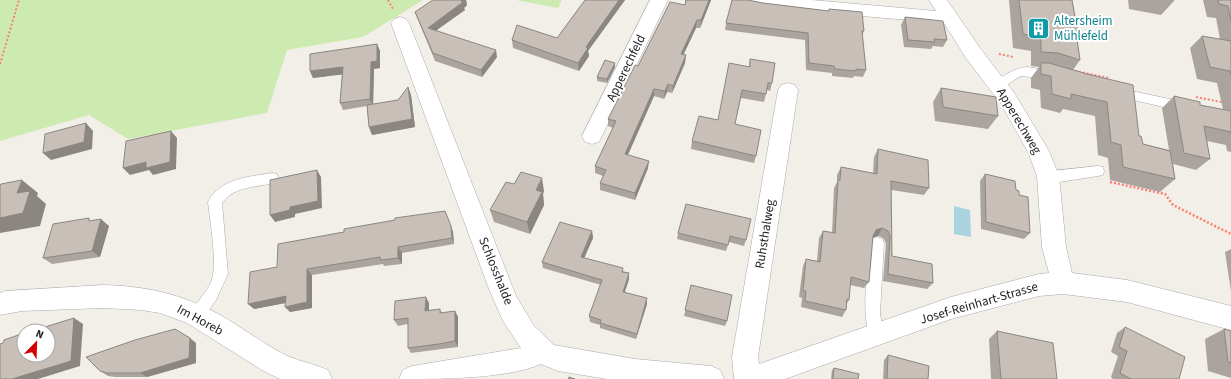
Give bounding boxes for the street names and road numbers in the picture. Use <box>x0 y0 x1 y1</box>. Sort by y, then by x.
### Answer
street label: Apperechfeld <box>602 32 650 104</box>
street label: Apperechweg <box>992 85 1046 158</box>
street label: Ruhsthalweg <box>751 197 779 270</box>
street label: Schlosshalde <box>474 234 518 308</box>
street label: Josef-Reinhart-Strasse <box>918 278 1040 328</box>
street label: Im Horeb <box>174 300 226 340</box>

